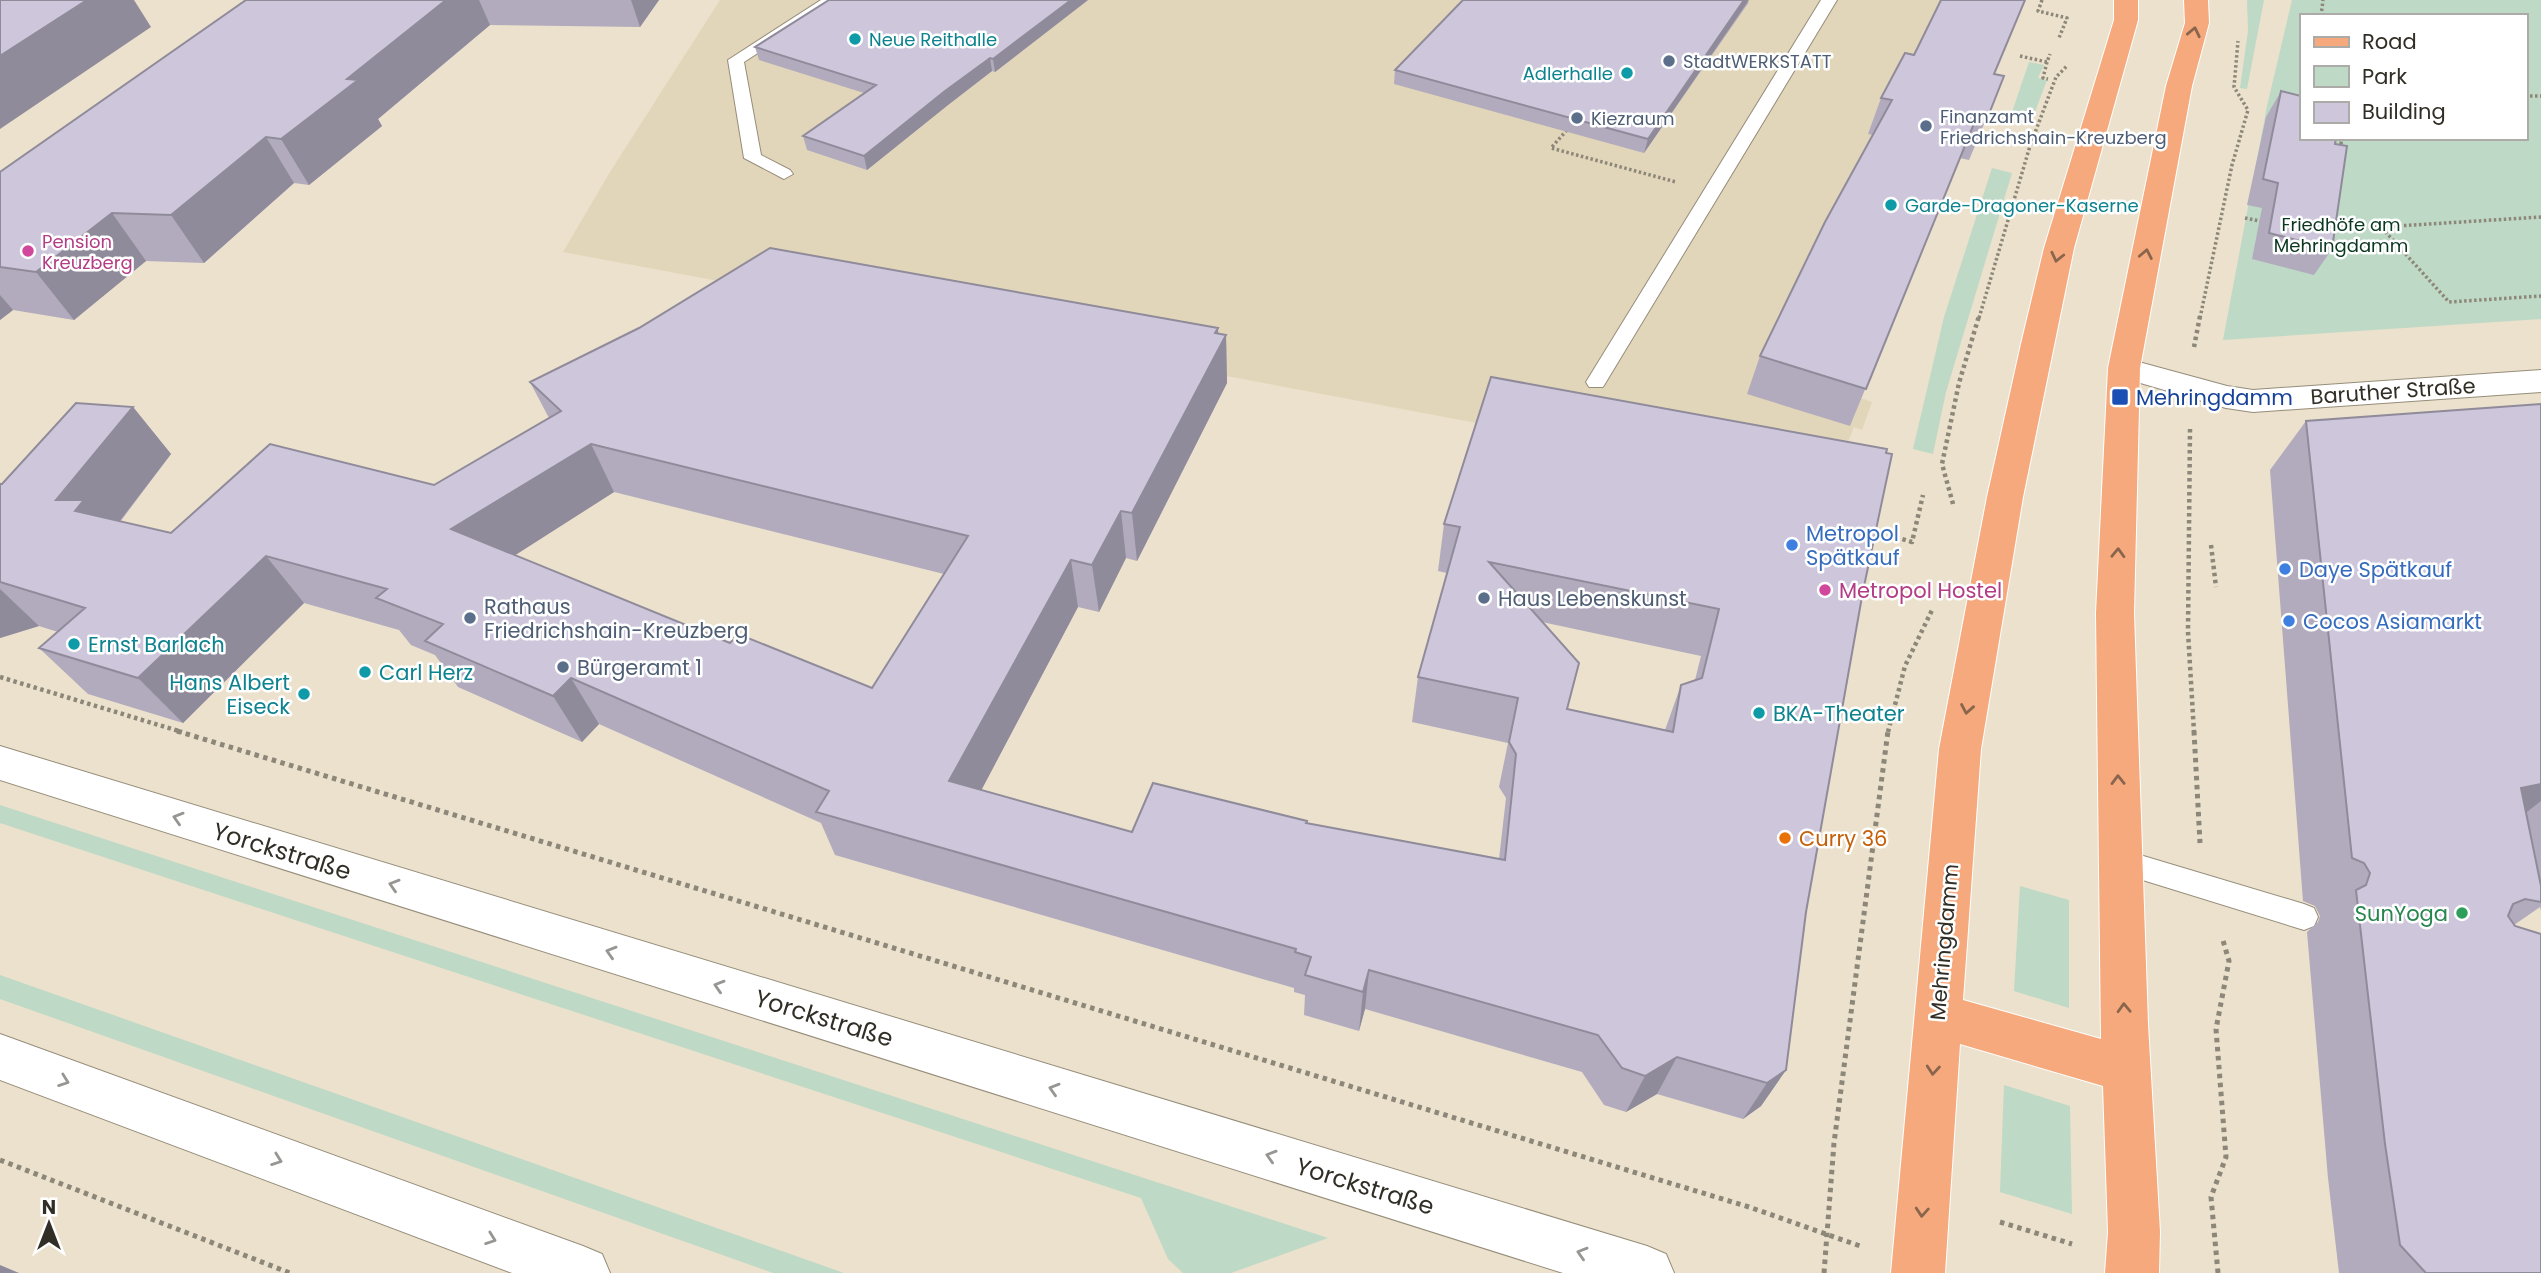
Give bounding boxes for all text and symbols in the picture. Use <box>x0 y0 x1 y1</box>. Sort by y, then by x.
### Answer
legend <box>2300 14 2527 140</box>
one-way arrow <box>2186 26 2201 38</box>
place label: Neue Reithalle <box>869 27 997 52</box>
text: Road <box>2362 27 2417 56</box>
marker: Neue Reithalle <box>847 31 863 47</box>
place label: StadtWERKSTATT <box>1683 49 1832 74</box>
marker: StadtWERKSTATT <box>1661 53 1677 69</box>
place label: Adlerhalle <box>1523 61 1613 86</box>
text: Park <box>2362 62 2407 91</box>
marker: Adlerhalle <box>1619 65 1635 81</box>
text: Building <box>2362 97 2446 126</box>
place label: Finanzamt Friedrichshain-Kreuzberg <box>1940 104 2167 150</box>
place label: Kiezraum <box>1591 106 1675 131</box>
marker: Kiezraum <box>1569 110 1585 126</box>
marker: Finanzamt Friedrichshain-Kreuzberg <box>1918 118 1934 134</box>
place label: Garde-Dragoner-Kaserne <box>1905 193 2139 218</box>
marker: Garde-Dragoner-Kaserne <box>1883 197 1899 213</box>
park label: Friedhöfe am Mehringdamm <box>2274 212 2408 258</box>
place label: Pension Kreuzberg <box>42 229 133 275</box>
marker: Pension Kreuzberg <box>20 243 36 259</box>
one-way arrow <box>2138 248 2153 260</box>
one-way arrow <box>2051 251 2065 263</box>
street label: Baruther Straße <box>2310 371 2476 411</box>
place label: Mehringdamm <box>2136 383 2293 412</box>
marker: Mehringdamm <box>2110 387 2130 407</box>
place label: Metropol Spätkauf <box>1806 519 1900 572</box>
marker: Metropol Spätkauf <box>1784 537 1800 553</box>
one-way arrow <box>2110 547 2125 558</box>
place label: Daye Spätkauf <box>2299 555 2452 584</box>
marker: Daye Spätkauf <box>2277 561 2293 577</box>
place label: Metropol Hostel <box>1839 576 2002 605</box>
marker: Metropol Hostel <box>1817 582 1833 598</box>
place label: Haus Lebenskunst <box>1498 584 1687 613</box>
marker: Haus Lebenskunst <box>1476 590 1492 606</box>
place label: Rathaus Friedrichshain-Kreuzberg <box>484 592 748 645</box>
place label: Cocos Asiamarkt <box>2303 607 2482 636</box>
marker: Rathaus Friedrichshain-Kreuzberg <box>462 610 478 626</box>
marker: Cocos Asiamarkt <box>2281 613 2297 629</box>
place label: Ernst Barlach <box>88 630 225 659</box>
marker: Ernst Barlach <box>66 636 82 652</box>
place label: Bürgeramt 1 <box>577 653 702 682</box>
place label: Carl Herz <box>379 658 473 687</box>
marker: Bürgeramt 1 <box>555 659 571 675</box>
marker: Carl Herz <box>357 664 373 680</box>
place label: Hans Albert Eiseck <box>169 668 290 721</box>
marker: Hans Albert Eiseck <box>296 686 312 702</box>
place label: BKA-Theater <box>1773 699 1905 728</box>
one-way arrow <box>1960 703 1975 715</box>
marker: BKA-Theater <box>1751 705 1767 721</box>
one-way arrow <box>2111 775 2126 786</box>
one-way arrow <box>172 812 184 827</box>
street label: Yorckstraße <box>209 814 355 888</box>
place label: Curry 36 <box>1799 824 1887 853</box>
marker: Curry 36 <box>1777 830 1793 846</box>
street label: Mehringdamm <box>1923 863 1965 1021</box>
one-way arrow <box>388 879 400 893</box>
place label: SunYoga <box>2355 899 2448 928</box>
marker: SunYoga <box>2454 905 2470 921</box>
one-way arrow <box>605 946 618 960</box>
one-way arrow <box>714 979 726 994</box>
street label: Yorckstraße <box>751 981 897 1055</box>
one-way arrow <box>2116 1002 2131 1013</box>
one-way arrow <box>1926 1064 1941 1075</box>
one-way arrow <box>57 1072 69 1086</box>
one-way arrow <box>1048 1082 1060 1097</box>
street label: Yorckstraße <box>1292 1149 1438 1223</box>
one-way arrow <box>1265 1150 1278 1164</box>
one-way arrow <box>271 1151 283 1165</box>
north arrow <box>14 1189 84 1259</box>
text: N <box>42 1194 56 1221</box>
one-way arrow <box>1915 1207 1930 1218</box>
one-way arrow <box>484 1230 496 1244</box>
one-way arrow <box>1576 1246 1588 1261</box>

